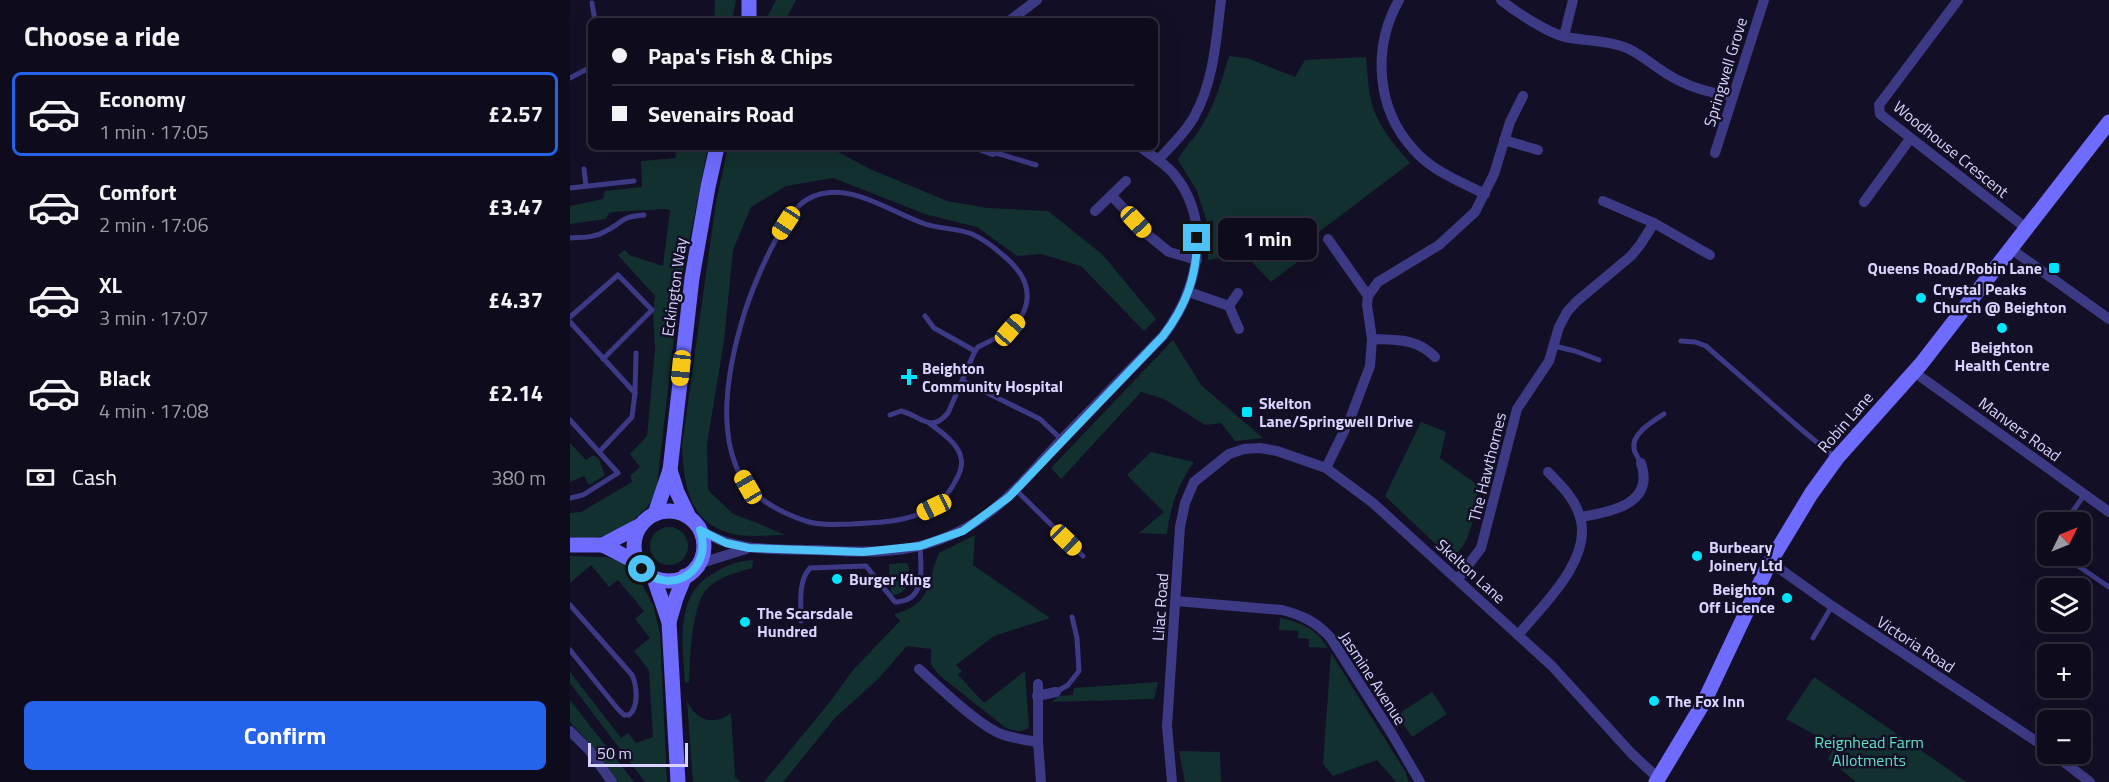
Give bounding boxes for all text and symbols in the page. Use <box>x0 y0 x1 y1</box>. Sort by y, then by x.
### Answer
street label: Springwell Grove <box>1697 14 1753 130</box>
text: Choose a ride <box>24 15 180 56</box>
text: Papa's Fish & Chips <box>648 39 833 73</box>
text: Economy <box>99 82 186 116</box>
icon: car <box>27 87 81 141</box>
street label: Woodhouse Crescent <box>1888 95 2014 203</box>
text: £2.57 <box>488 97 543 131</box>
text: Sevenairs Road <box>648 97 794 131</box>
text: 1 min · 17:05 <box>99 116 209 147</box>
text: Comfort <box>99 175 177 209</box>
icon: car <box>27 180 81 234</box>
text: £3.47 <box>488 190 543 224</box>
car <box>769 203 803 243</box>
car <box>1117 203 1155 241</box>
text: 2 min · 17:06 <box>99 209 209 240</box>
callout: 1 min <box>1218 217 1317 259</box>
text: 1 min <box>1243 223 1292 254</box>
route end <box>1183 224 1210 251</box>
street label: Eckington Way <box>655 236 693 338</box>
place label: Queens Road/Robin Lane <box>1868 256 2042 280</box>
marker: Queens Road/Robin Lane <box>2047 261 2061 275</box>
text: XL <box>99 268 122 302</box>
icon: car <box>27 273 81 327</box>
place label: Crystal Peaks Church @ Beighton <box>1933 277 2067 319</box>
text: £4.37 <box>488 283 543 317</box>
marker: Crystal Peaks Church @ Beighton <box>1914 291 1928 305</box>
text: 3 min · 17:07 <box>99 302 209 333</box>
car <box>991 311 1029 349</box>
marker: Beighton Health Centre <box>1995 321 2009 335</box>
place label: Beighton Health Centre <box>1954 335 2050 377</box>
car <box>670 349 692 387</box>
place label: Beighton Community Hospital <box>922 356 1063 398</box>
text: Black <box>99 361 151 395</box>
icon: car <box>27 366 81 420</box>
marker: Beighton Community Hospital <box>900 368 918 386</box>
text: £2.14 <box>488 376 543 410</box>
street label: Robin Lane <box>1811 386 1879 458</box>
place label: Skelton Lane/Springwell Drive <box>1259 391 1413 433</box>
street label: Manvers Road <box>1974 391 2066 467</box>
text: 4 min · 17:08 <box>99 395 209 426</box>
marker: Skelton Lane/Springwell Drive <box>1240 405 1254 419</box>
street label: The Hawthornes <box>1462 410 1512 524</box>
text: Cash <box>72 460 117 494</box>
icon: cash <box>24 461 57 494</box>
text: 380 m <box>491 462 546 493</box>
car <box>731 467 765 507</box>
car <box>914 491 954 523</box>
north arrow <box>2037 512 2091 566</box>
map controls <box>2037 512 2091 764</box>
car <box>1047 521 1085 559</box>
street label: Skelton Lane <box>1431 533 1511 609</box>
place label: Burbeary Joinery Ltd <box>1709 535 1783 577</box>
marker: Burbeary Joinery Ltd <box>1690 549 1704 563</box>
route start <box>628 555 655 582</box>
place label: Burger King <box>849 567 931 591</box>
marker: Burger King <box>830 572 844 586</box>
street label: Lilac Road <box>1146 572 1174 642</box>
place label: Beighton Off Licence <box>1699 577 1775 619</box>
button: layers <box>2037 578 2091 632</box>
marker: Beighton Off Licence <box>1780 591 1794 605</box>
place label: The Scarsdale Hundred <box>757 601 853 643</box>
street label: Victoria Road <box>1872 610 1960 678</box>
marker: The Scarsdale Hundred <box>738 615 752 629</box>
street label: Jasmine Avenue <box>1334 627 1412 729</box>
button: + <box>2037 644 2091 698</box>
place label: The Fox Inn <box>1666 689 1745 713</box>
marker: The Fox Inn <box>1647 694 1661 708</box>
button: Confirm <box>24 701 546 770</box>
button: − <box>2037 710 2091 764</box>
park label: Reignhead Farm Allotments <box>1814 730 1924 772</box>
scale bar <box>588 740 688 768</box>
text: 50 m <box>597 741 632 765</box>

